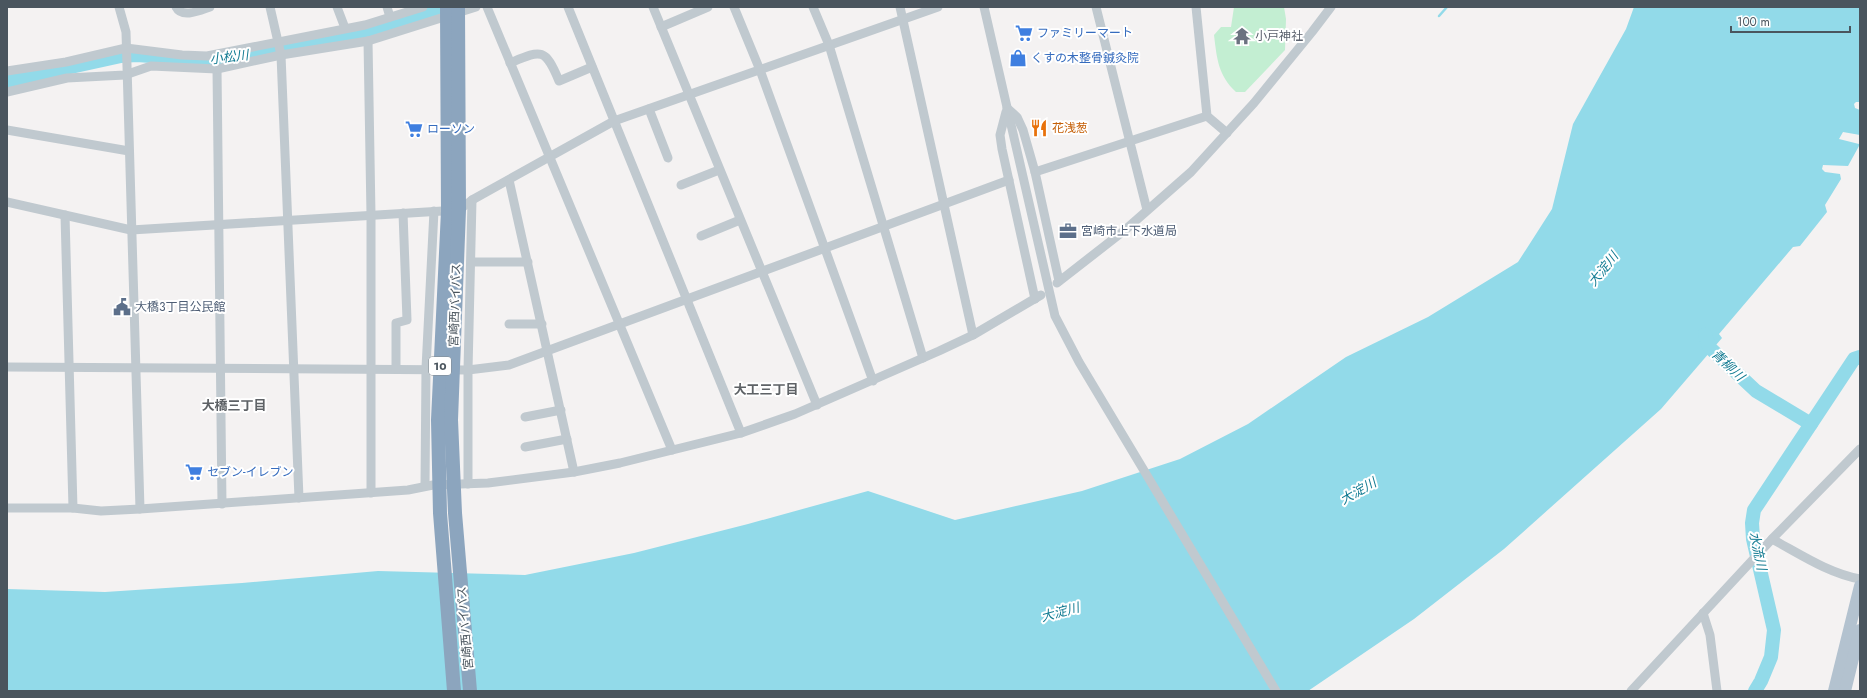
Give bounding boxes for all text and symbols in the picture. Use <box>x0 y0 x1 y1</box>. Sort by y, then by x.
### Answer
scale bar <box>1731 8 1850 34</box>
text: 100 m <box>1737 13 1770 31</box>
supermarket icon: ファミリーマート <box>1014 23 1034 43</box>
place label: ファミリーマート <box>1037 24 1133 42</box>
temple icon: 小戸神社 <box>1232 26 1252 46</box>
place label: 小戸神社 <box>1255 27 1303 45</box>
water label: 小松川 <box>208 45 251 69</box>
shop icon: くすの木整骨鍼灸院 <box>1008 48 1028 68</box>
place label: くすの木整骨鍼灸院 <box>1031 49 1139 67</box>
restaurant icon: 花浅葱 <box>1029 118 1049 138</box>
supermarket icon: ローソン <box>404 119 424 139</box>
place label: 花浅葱 <box>1052 119 1088 137</box>
place label: ローソン <box>427 120 475 138</box>
office icon: 宮崎市上下水道局 <box>1058 221 1078 241</box>
place label: 宮崎市上下水道局 <box>1081 222 1177 240</box>
water label: 大淀川 <box>1583 246 1624 290</box>
street label: 宮崎西バイパス <box>445 263 465 347</box>
public building icon: 大橋3丁目公民館 <box>112 297 132 317</box>
place label: 大橋3丁目公民館 <box>135 298 226 316</box>
water label: 青柳川 <box>1707 345 1750 387</box>
road number: 10 <box>429 357 451 375</box>
district label: 大工三丁目 <box>733 380 799 399</box>
district label: 大橋三丁目 <box>201 396 267 415</box>
supermarket icon: セブン-イレブン <box>184 462 204 482</box>
place label: セブン-イレブン <box>207 463 294 481</box>
water label: 大淀川 <box>1336 472 1381 509</box>
water label: 水流川 <box>1745 530 1772 574</box>
street label: 宮崎西バイパス <box>452 585 478 671</box>
water label: 大淀川 <box>1039 597 1083 626</box>

